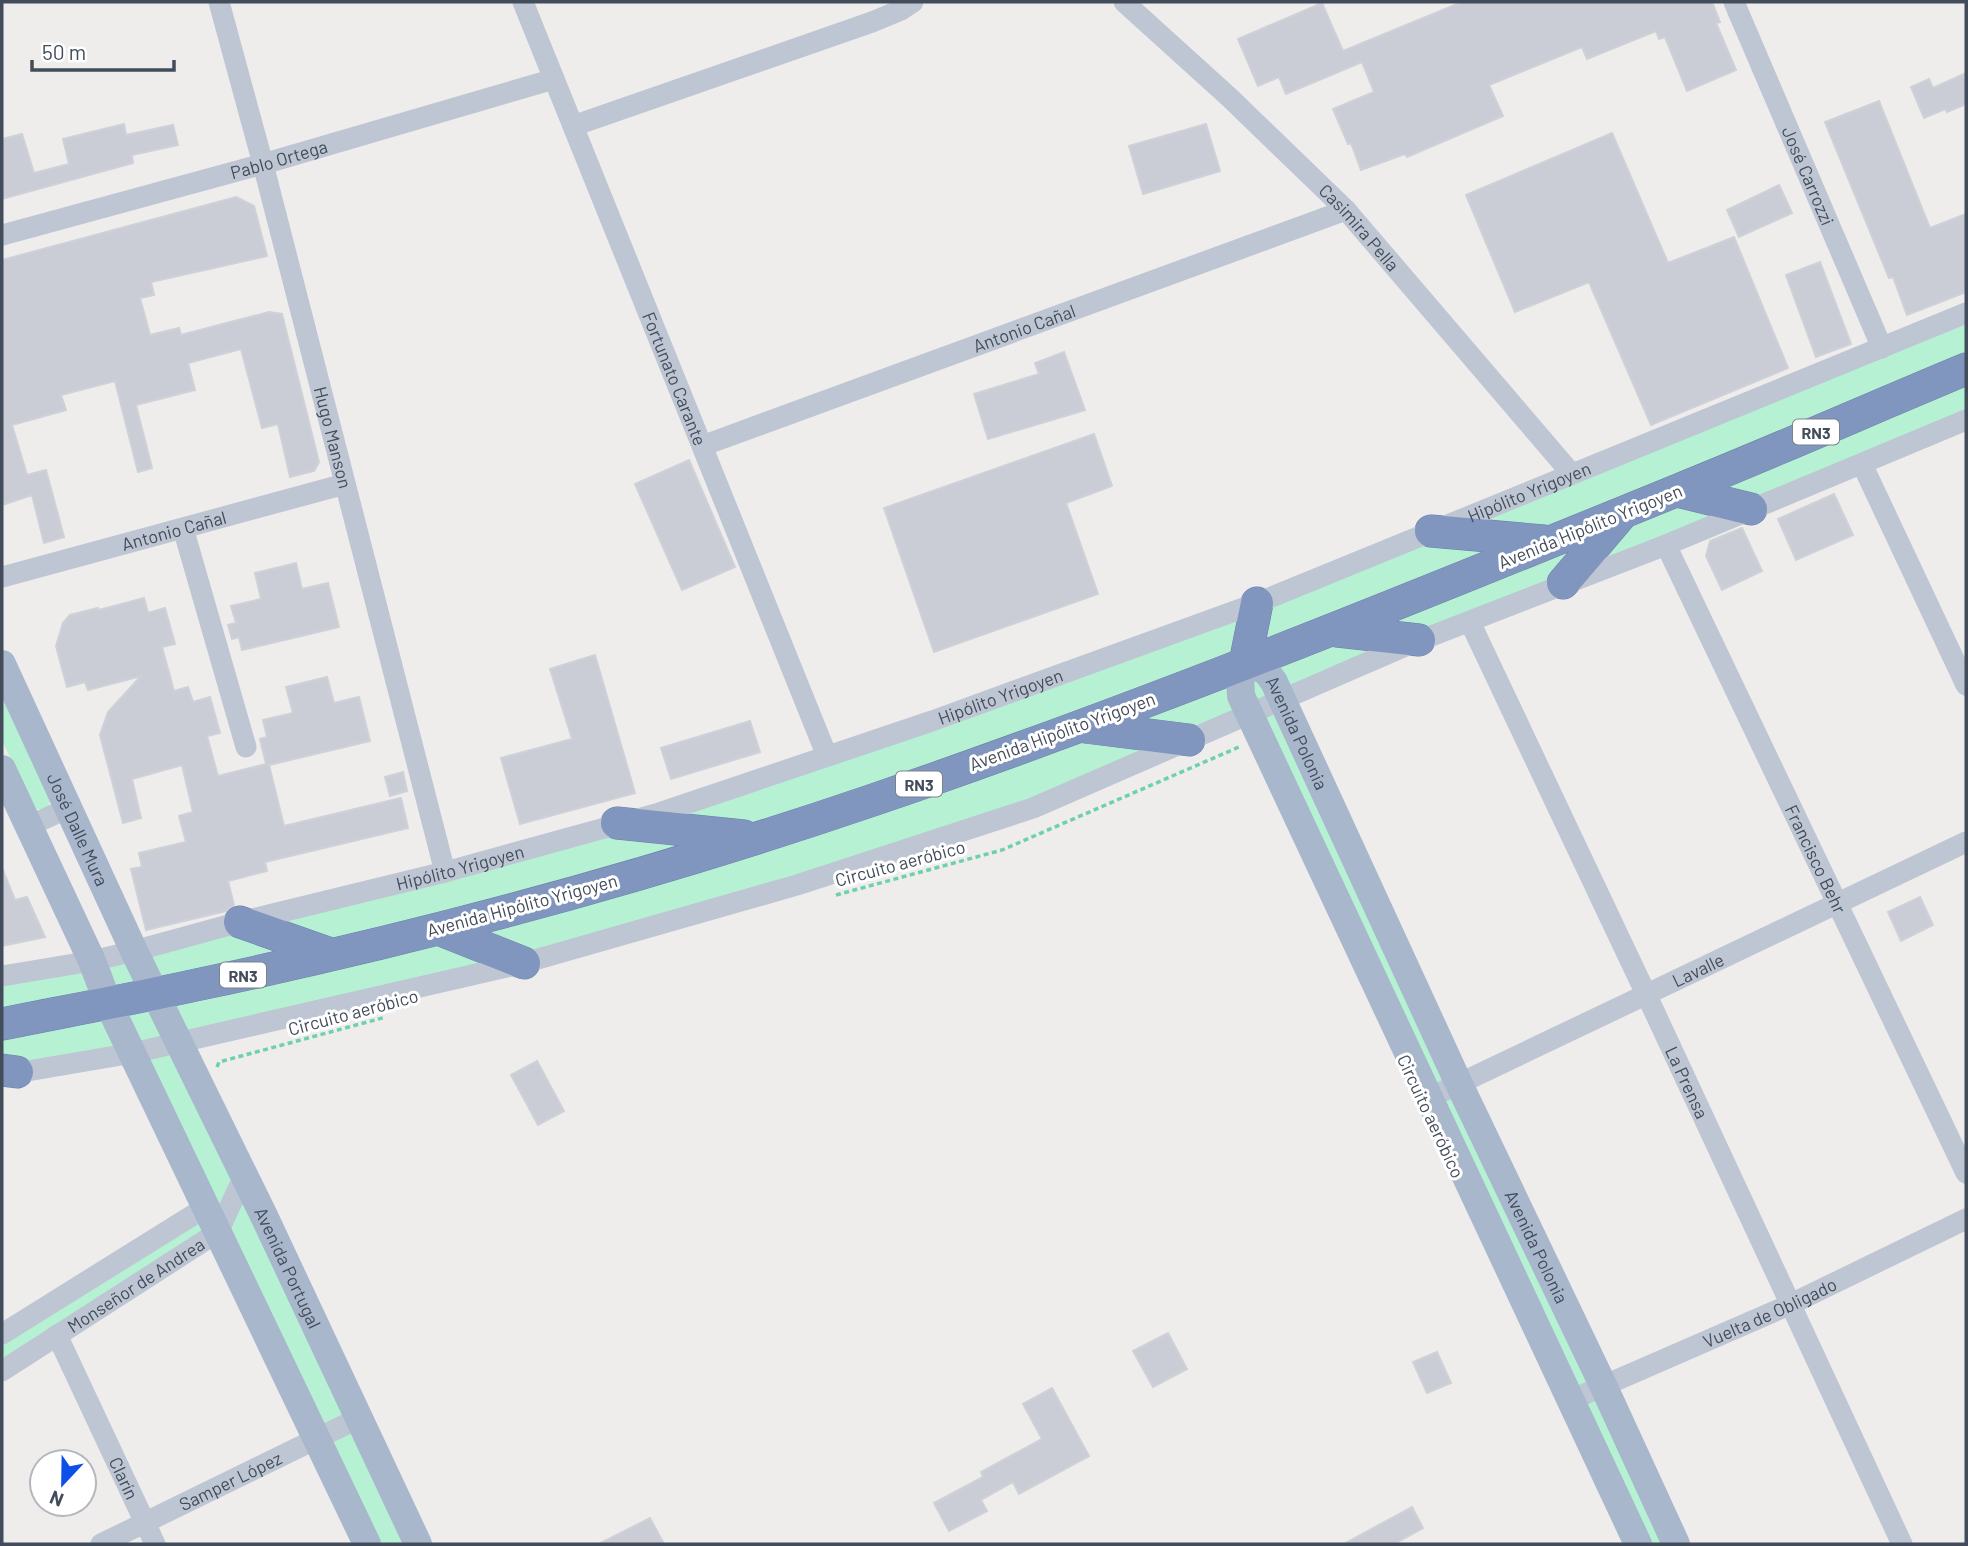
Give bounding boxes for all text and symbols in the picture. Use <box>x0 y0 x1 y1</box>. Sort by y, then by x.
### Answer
scale bar <box>32 28 173 72</box>
text: 50 m <box>42 39 86 64</box>
street label: José Carrozzi <box>1777 123 1839 229</box>
street label: Pablo Ortega <box>228 135 330 183</box>
street label: Casimira Pella <box>1315 179 1404 275</box>
street label: Antonio Cañal <box>970 299 1078 357</box>
street label: Fortunato Carante <box>638 308 712 449</box>
street label: Hugo Manson <box>310 384 357 491</box>
road number: RN3 <box>1793 420 1839 444</box>
street label: Hipólito Yrigoyen <box>1464 457 1594 527</box>
street label: Avenida Hipólito Yrigoyen <box>1495 479 1685 573</box>
street label: Antonio Cañal <box>119 506 229 555</box>
street label: Hipólito Yrigoyen <box>935 663 1066 729</box>
street label: Avenida Polonia <box>1262 671 1333 793</box>
street label: Avenida Hipólito Yrigoyen <box>966 687 1158 775</box>
street label: José Dalle Mura <box>43 769 114 889</box>
road number: RN3 <box>896 772 942 796</box>
street label: Francisco Behr <box>1781 801 1852 917</box>
street label: Circuito aeróbico <box>833 835 967 891</box>
street label: Hipólito Yrigoyen <box>394 840 526 895</box>
street label: Avenida Hipólito Yrigoyen <box>424 869 620 941</box>
street label: Lavalle <box>1669 948 1727 991</box>
road number: RN3 <box>220 962 266 987</box>
street label: Circuito aeróbico <box>286 984 420 1040</box>
street label: La Prensa <box>1661 1043 1714 1122</box>
street label: Circuito aeróbico <box>1393 1051 1469 1181</box>
street label: Avenida Polonia <box>1500 1186 1573 1307</box>
street label: Avenida Portugal <box>250 1203 326 1332</box>
street label: Monseñor de Andrea <box>63 1233 208 1337</box>
street label: Vuelta de Obligado <box>1699 1273 1840 1352</box>
street label: Samper López <box>175 1446 285 1515</box>
north arrow <box>28 1448 98 1518</box>
street label: Clarín <box>105 1453 143 1503</box>
text: N <box>46 1486 67 1512</box>

